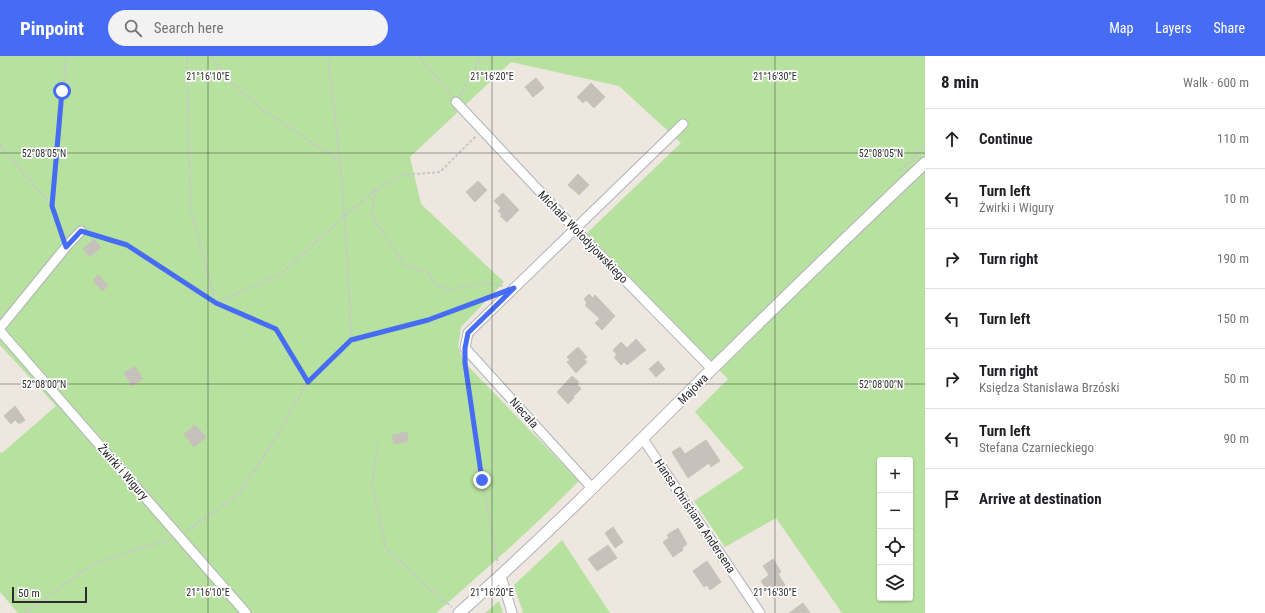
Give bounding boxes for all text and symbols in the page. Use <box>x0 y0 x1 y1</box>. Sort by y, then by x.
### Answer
search box <box>108 10 388 46</box>
text: Pinpoint <box>20 17 84 40</box>
icon: search <box>122 17 144 39</box>
text: Search here <box>154 19 224 37</box>
text: Map <box>1109 20 1133 36</box>
text: Layers <box>1155 20 1192 36</box>
text: Share <box>1214 20 1245 36</box>
text: 21°16'10"E <box>186 71 230 82</box>
text: 21°16'20"E <box>470 71 514 82</box>
text: 21°16'30"E <box>753 71 797 82</box>
text: 8 min <box>941 72 979 92</box>
text: Walk · 600 m <box>1183 75 1249 90</box>
route start <box>53 82 71 100</box>
icon: ahead <box>941 128 963 150</box>
text: Continue <box>979 130 1033 148</box>
text: 110 m <box>1217 131 1249 146</box>
text: 52°08'05"N <box>22 148 66 159</box>
text: 52°08'05"N <box>859 148 903 159</box>
text: Turn left <box>979 182 1030 200</box>
street label: Michała Wołodyjowskiego <box>535 188 631 286</box>
icon: left <box>941 188 963 210</box>
text: 10 m <box>1223 191 1249 206</box>
text: Żwirki i Wigury <box>979 200 1054 215</box>
icon: right <box>941 248 963 270</box>
text: Turn right <box>979 250 1038 268</box>
text: 190 m <box>1217 251 1249 266</box>
icon: left <box>941 308 963 330</box>
text: Turn left <box>979 310 1030 328</box>
text: 150 m <box>1217 311 1249 326</box>
text: Turn right <box>979 362 1038 380</box>
icon: right <box>941 368 963 390</box>
street label: Majowa <box>675 371 711 407</box>
text: 50 m <box>1223 371 1249 386</box>
text: 52°08'00"N <box>22 379 66 390</box>
text: 52°08'00"N <box>859 379 903 390</box>
text: Księdza Stanisława Brzóski <box>979 380 1120 395</box>
street label: Niecała <box>507 395 541 431</box>
text: Turn left <box>979 422 1030 440</box>
icon: left <box>941 428 963 450</box>
text: 90 m <box>1223 431 1249 446</box>
text: Stefana Czarnieckiego <box>979 440 1094 455</box>
street label: Żwirki i Wigury <box>95 441 152 503</box>
street label: Hansa Christiana Andersena <box>652 456 739 576</box>
map controls <box>877 457 913 601</box>
button: + <box>877 457 913 493</box>
route end <box>473 471 491 489</box>
icon: arrive <box>941 488 963 510</box>
text: Arrive at destination <box>979 490 1102 508</box>
button: − <box>877 493 913 529</box>
button: locate <box>877 529 913 565</box>
button: layers <box>877 565 913 601</box>
scale bar <box>12 585 87 604</box>
text: 50 m <box>18 587 40 600</box>
text: 21°16'10"E <box>186 587 230 598</box>
text: 21°16'20"E <box>470 587 514 598</box>
text: 21°16'30"E <box>753 587 797 598</box>

